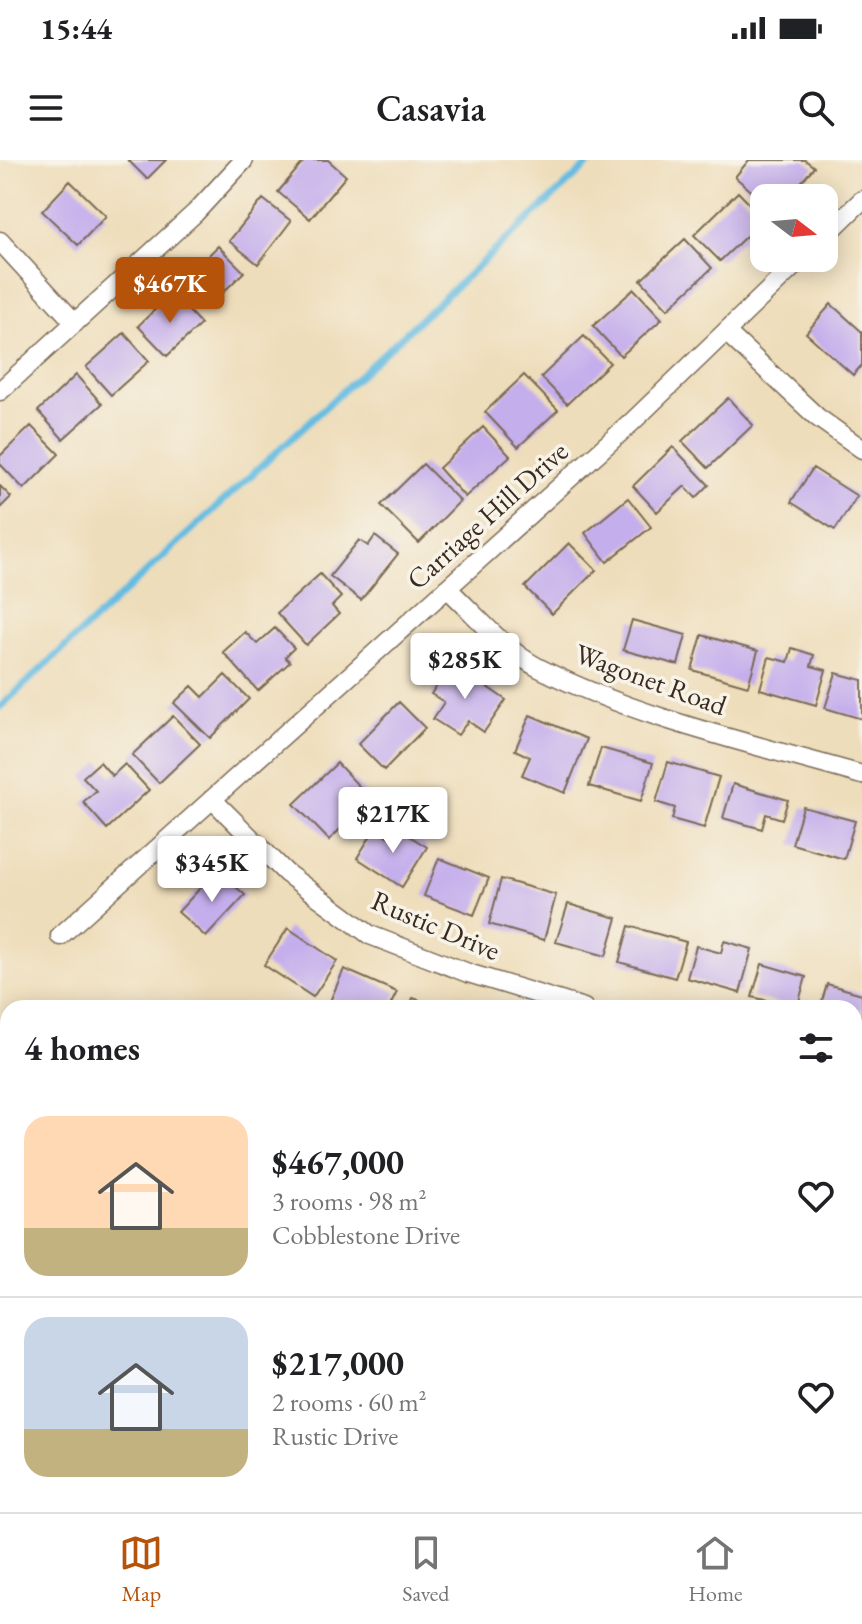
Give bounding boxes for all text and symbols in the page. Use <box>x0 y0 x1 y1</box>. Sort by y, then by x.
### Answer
text: 15:44 <box>40 9 112 48</box>
text: Casavia <box>376 85 486 132</box>
icon: menu <box>24 86 68 130</box>
icon: search <box>794 86 838 130</box>
north arrow <box>750 184 838 272</box>
map controls <box>750 184 838 272</box>
pin: $467K <box>114 257 226 325</box>
text: $467K <box>133 266 207 300</box>
street label: Carriage Hill Drive <box>399 433 575 597</box>
pin: $285K <box>409 633 521 701</box>
street label: Wagonet Road <box>570 635 733 723</box>
text: $285K <box>428 642 502 676</box>
pin: $217K <box>337 787 449 855</box>
text: $217K <box>356 796 430 830</box>
pin: $345K <box>156 836 268 904</box>
text: $345K <box>175 845 249 879</box>
street label: Rustic Drive <box>366 882 506 968</box>
text: 4 homes <box>24 1026 140 1070</box>
icon: filters <box>794 1026 838 1070</box>
text: $467,000 <box>272 1140 404 1184</box>
icon: home <box>88 1148 184 1244</box>
icon: heart <box>794 1174 838 1218</box>
text: 3 rooms · 98 m² <box>272 1184 427 1218</box>
text: Cobblestone Drive <box>272 1218 460 1252</box>
text: $217,000 <box>272 1341 404 1385</box>
icon: home <box>88 1349 184 1445</box>
icon: heart <box>794 1375 838 1419</box>
text: 2 rooms · 60 m² <box>272 1385 427 1419</box>
text: Rustic Drive <box>272 1419 399 1453</box>
tab: Map <box>119 1531 163 1608</box>
tab: Saved <box>402 1531 449 1608</box>
tab: Home <box>688 1531 743 1608</box>

